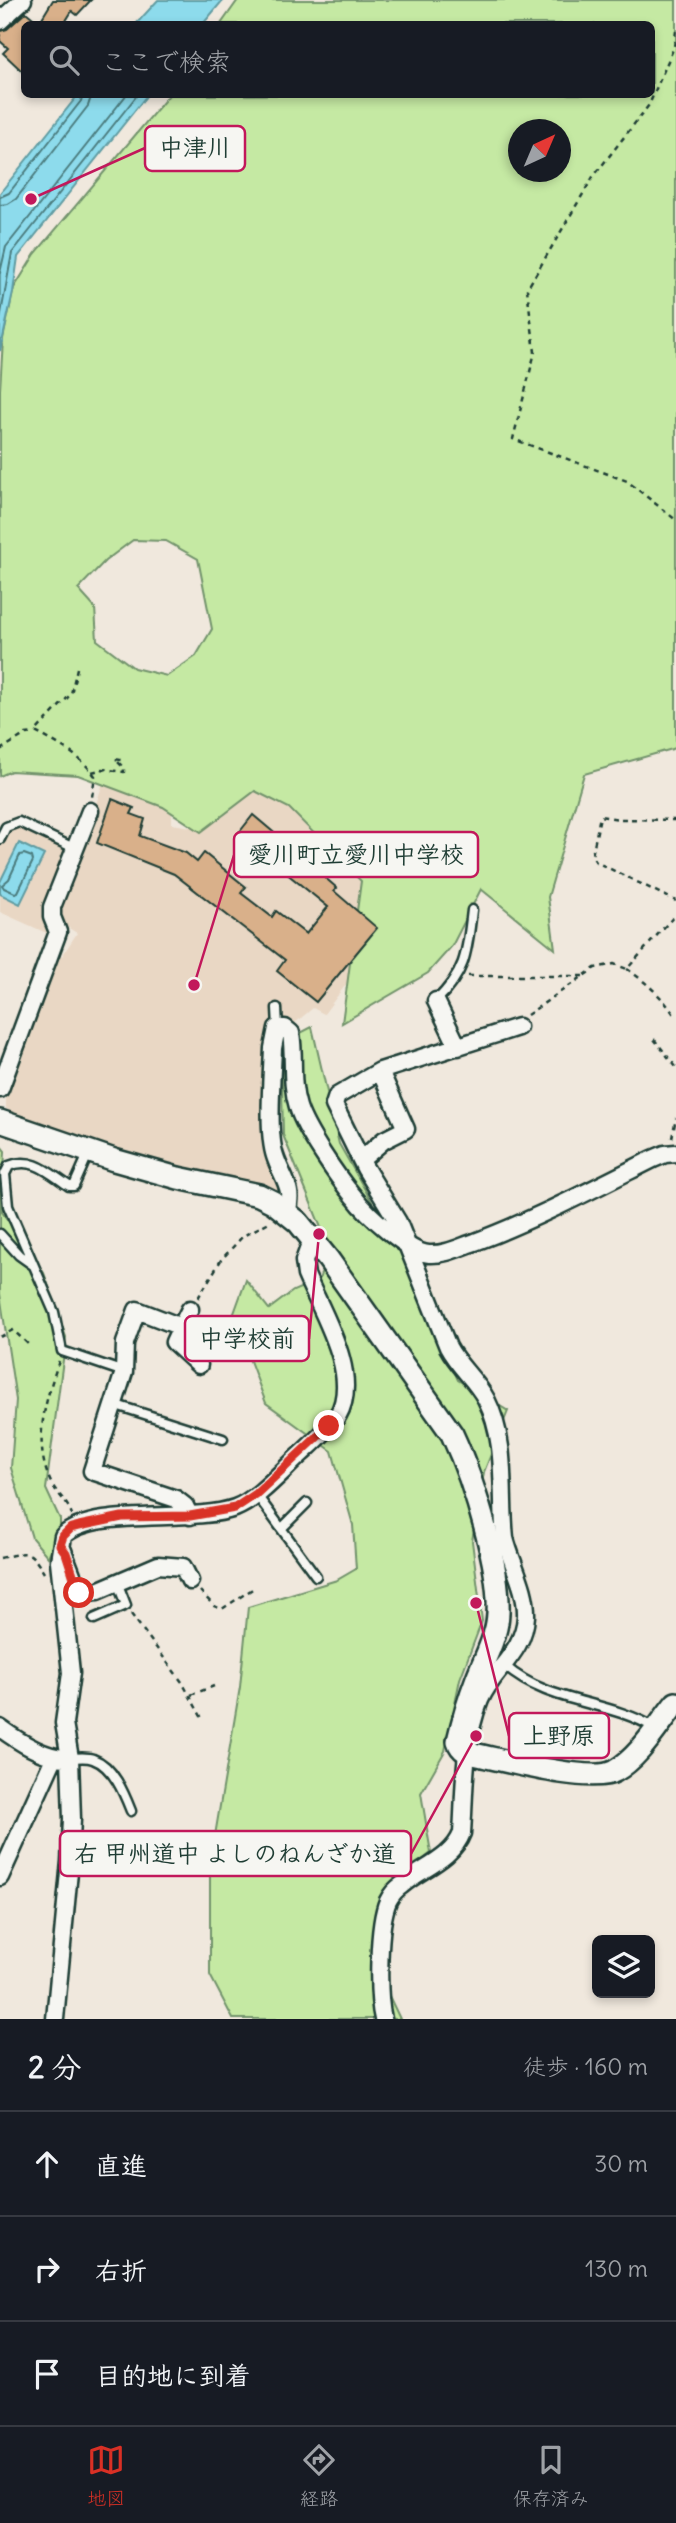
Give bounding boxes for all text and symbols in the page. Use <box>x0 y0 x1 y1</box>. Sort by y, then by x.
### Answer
search box <box>21 21 655 98</box>
icon: search <box>45 41 83 79</box>
text: ここで検索 <box>101 45 231 78</box>
north arrow <box>508 119 571 182</box>
callout: 中津川 <box>145 126 245 171</box>
text: 中津川 <box>159 132 231 162</box>
callout: 愛川町立愛川中学校 <box>234 832 478 877</box>
text: 愛川町立愛川中学校 <box>248 839 464 869</box>
callout: 中学校前 <box>185 1316 309 1361</box>
text: 中学校前 <box>199 1323 295 1353</box>
route end <box>313 1410 344 1441</box>
route start <box>63 1577 94 1608</box>
callout: 上野原 <box>509 1713 609 1758</box>
text: 上野原 <box>523 1720 595 1750</box>
callout: 右 甲州道中 よしのねんざか道 <box>60 1831 411 1876</box>
text: 右 甲州道中 よしのねんざか道 <box>74 1838 396 1868</box>
map controls <box>592 1935 655 1998</box>
button: layers <box>592 1935 655 1998</box>
text: 2 分 <box>28 2048 82 2086</box>
text: 徒歩 · 160 m <box>523 2052 648 2081</box>
icon: ahead <box>28 2145 66 2183</box>
text: 直進 <box>95 2149 147 2182</box>
text: 30 m <box>594 2149 648 2178</box>
icon: right <box>28 2250 66 2288</box>
text: 右折 <box>95 2254 147 2287</box>
text: 130 m <box>585 2254 648 2283</box>
icon: arrive <box>28 2355 66 2393</box>
text: 目的地に到着 <box>95 2359 251 2392</box>
tab: 地図 <box>87 2441 125 2510</box>
tab: 経路 <box>300 2441 338 2510</box>
tab: 保存済み <box>513 2441 589 2510</box>

